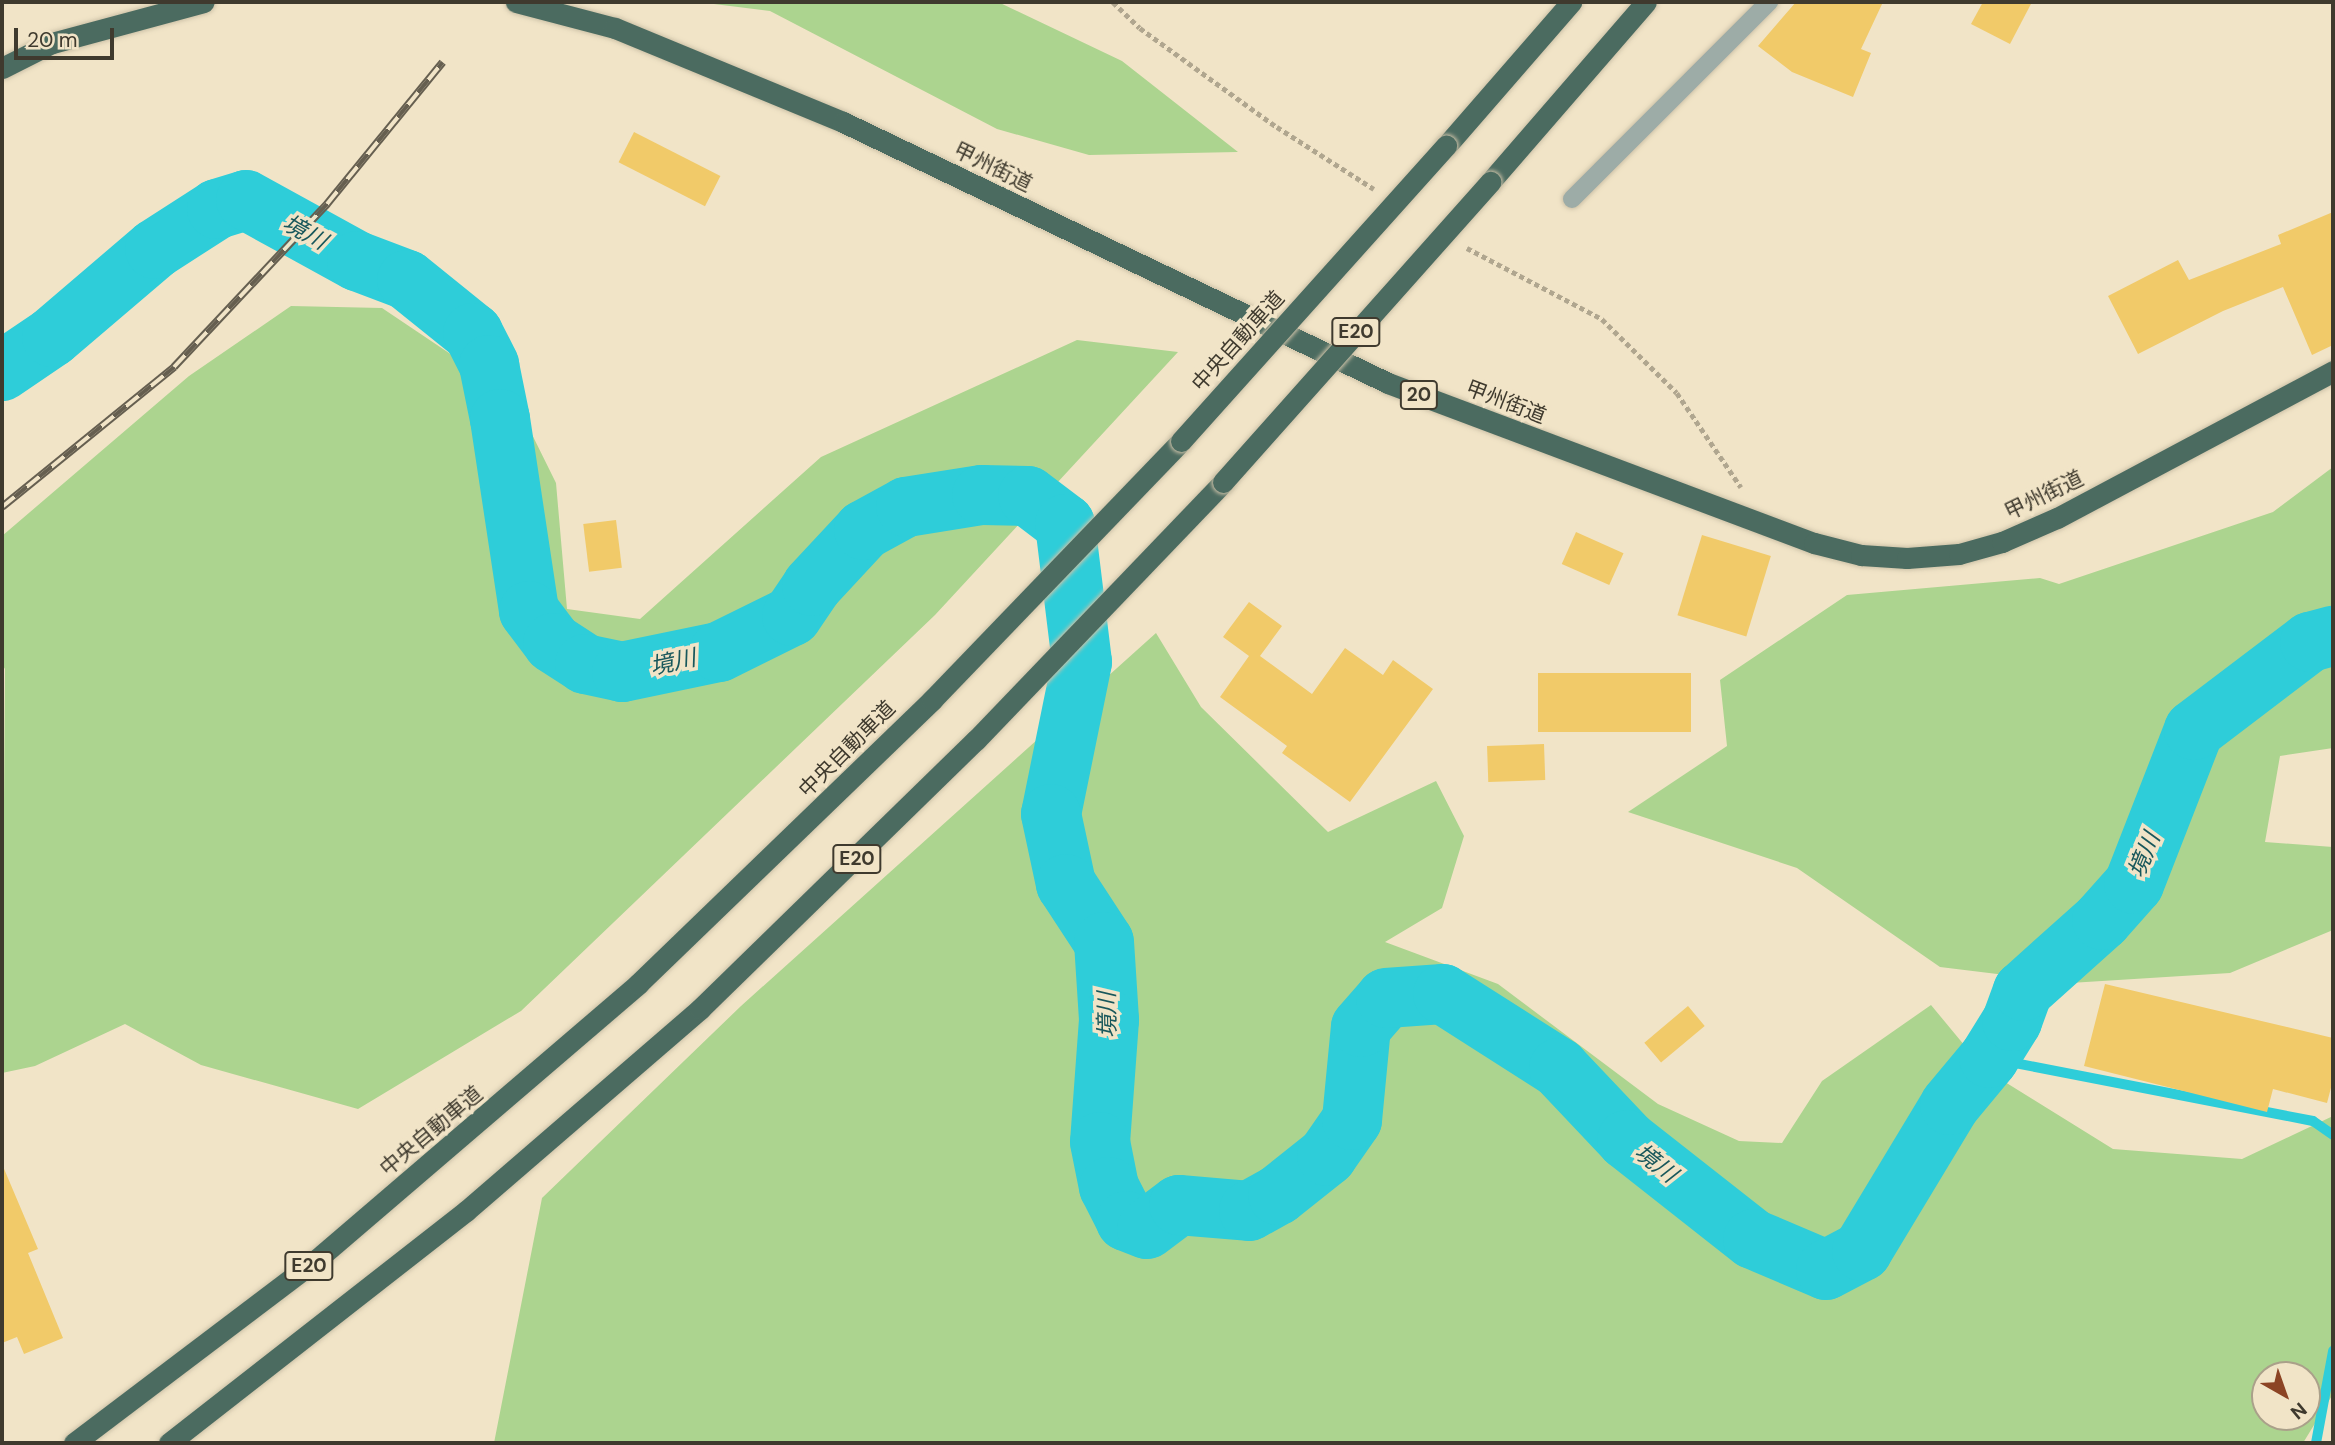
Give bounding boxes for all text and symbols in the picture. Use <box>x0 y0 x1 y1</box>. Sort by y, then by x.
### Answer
scale bar <box>18 14 117 58</box>
text: 20 m <box>27 26 78 54</box>
street label: 甲州街道 <box>950 137 1036 197</box>
water label: 境川 <box>278 209 332 255</box>
street label: 中央自動車道 <box>1186 286 1290 396</box>
road number: E20 <box>1330 316 1382 348</box>
street label: 甲州街道 <box>1462 375 1550 429</box>
road number: 20 <box>1400 380 1438 410</box>
street label: 甲州街道 <box>2001 465 2087 525</box>
water label: 境川 <box>648 644 698 680</box>
street label: 中央自動車道 <box>794 696 900 802</box>
water label: 境川 <box>2123 829 2165 881</box>
road number: E20 <box>831 844 883 874</box>
water label: 境川 <box>1093 992 1121 1038</box>
street label: 中央自動車道 <box>375 1081 487 1181</box>
water label: 境川 <box>1629 1138 1683 1188</box>
road number: E20 <box>283 1250 335 1282</box>
north arrow <box>2251 1361 2321 1431</box>
text: N <box>2285 1397 2312 1425</box>

